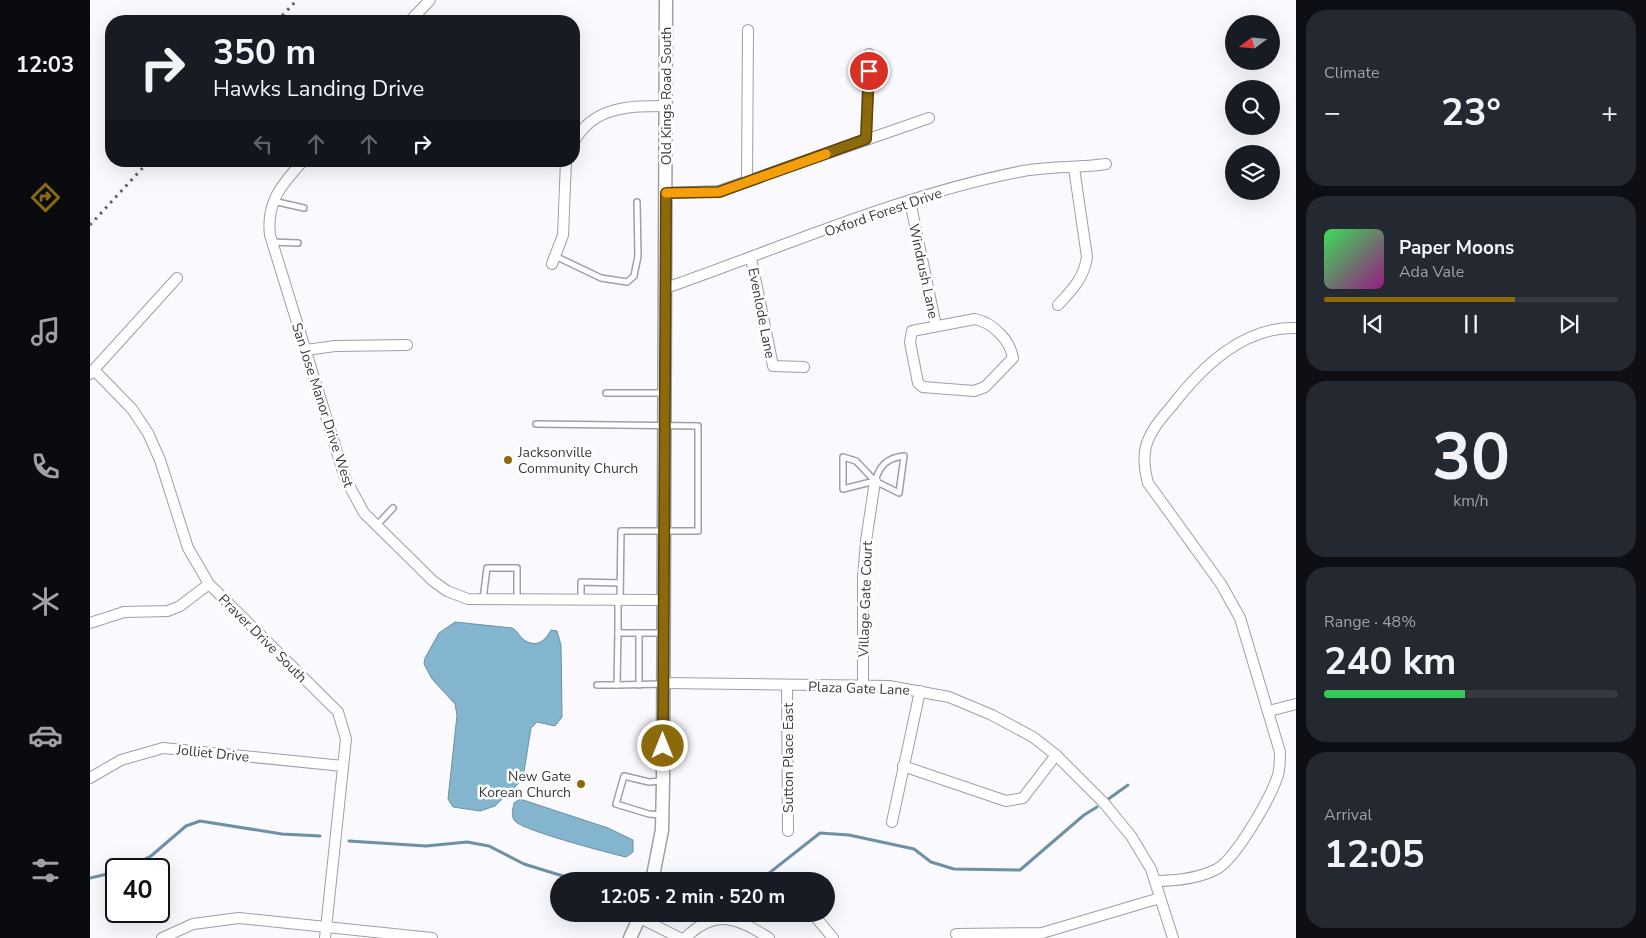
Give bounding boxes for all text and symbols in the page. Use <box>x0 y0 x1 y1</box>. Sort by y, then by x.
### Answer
north arrow <box>1225 15 1280 70</box>
map controls <box>1225 15 1280 200</box>
street label: Old Kings Road South <box>657 27 676 165</box>
text: 350 m <box>213 29 316 76</box>
icon: right <box>130 35 195 100</box>
text: 12:03 <box>16 50 74 80</box>
pin <box>848 50 890 92</box>
icon: arrive <box>855 57 883 85</box>
text: Climate <box>1324 62 1379 84</box>
text: Hawks Landing Drive <box>213 74 424 104</box>
button: search <box>1225 80 1280 135</box>
text: 23° <box>1441 87 1501 138</box>
text: − <box>1324 94 1341 132</box>
text: + <box>1601 94 1618 132</box>
icon: left <box>249 130 277 158</box>
icon: ahead <box>302 130 330 158</box>
icon: ahead <box>355 130 383 158</box>
icon: right <box>408 130 436 158</box>
button: layers <box>1225 145 1280 200</box>
icon: directions <box>28 180 63 215</box>
street label: Oxford Forest Drive <box>822 183 944 241</box>
street label: Windrush Lane <box>904 222 943 320</box>
text: Paper Moons <box>1399 235 1514 261</box>
text: Ada Vale <box>1399 261 1464 283</box>
street label: Evenlode Lane <box>743 266 780 360</box>
icon: previous <box>1359 310 1387 338</box>
icon: pause <box>1457 310 1485 338</box>
icon: next <box>1555 310 1583 338</box>
icon: music <box>28 314 63 349</box>
street label: San Jose Manor Drive West <box>287 321 358 490</box>
text: 30 <box>1432 413 1510 502</box>
place label: Jacksonville Community Church <box>517 443 638 478</box>
icon: phone <box>28 449 63 484</box>
marker: Jacksonville Community Church <box>502 454 514 466</box>
text: km/h <box>1453 490 1489 512</box>
street label: Village Gate Court <box>854 541 877 658</box>
icon: climate <box>28 584 63 619</box>
street label: Praver Drive South <box>214 590 311 687</box>
text: Range · 48% <box>1324 611 1416 633</box>
text: 240 km <box>1324 636 1456 687</box>
street label: Plaza Gate Lane <box>808 677 910 700</box>
street label: Sutton Place East <box>779 703 798 813</box>
icon: car <box>28 718 63 753</box>
position arrow <box>636 719 688 771</box>
street label: Jolliet Drive <box>175 740 250 767</box>
place label: New Gate Korean Church <box>479 767 571 802</box>
marker: New Gate Korean Church <box>575 778 587 790</box>
text: Arrival <box>1324 804 1372 826</box>
text: 12:05 <box>1324 829 1425 880</box>
icon: filters <box>28 853 63 888</box>
speed limit sign: 40 <box>105 858 170 923</box>
text: 12:05 · 2 min · 520 m <box>600 884 785 910</box>

